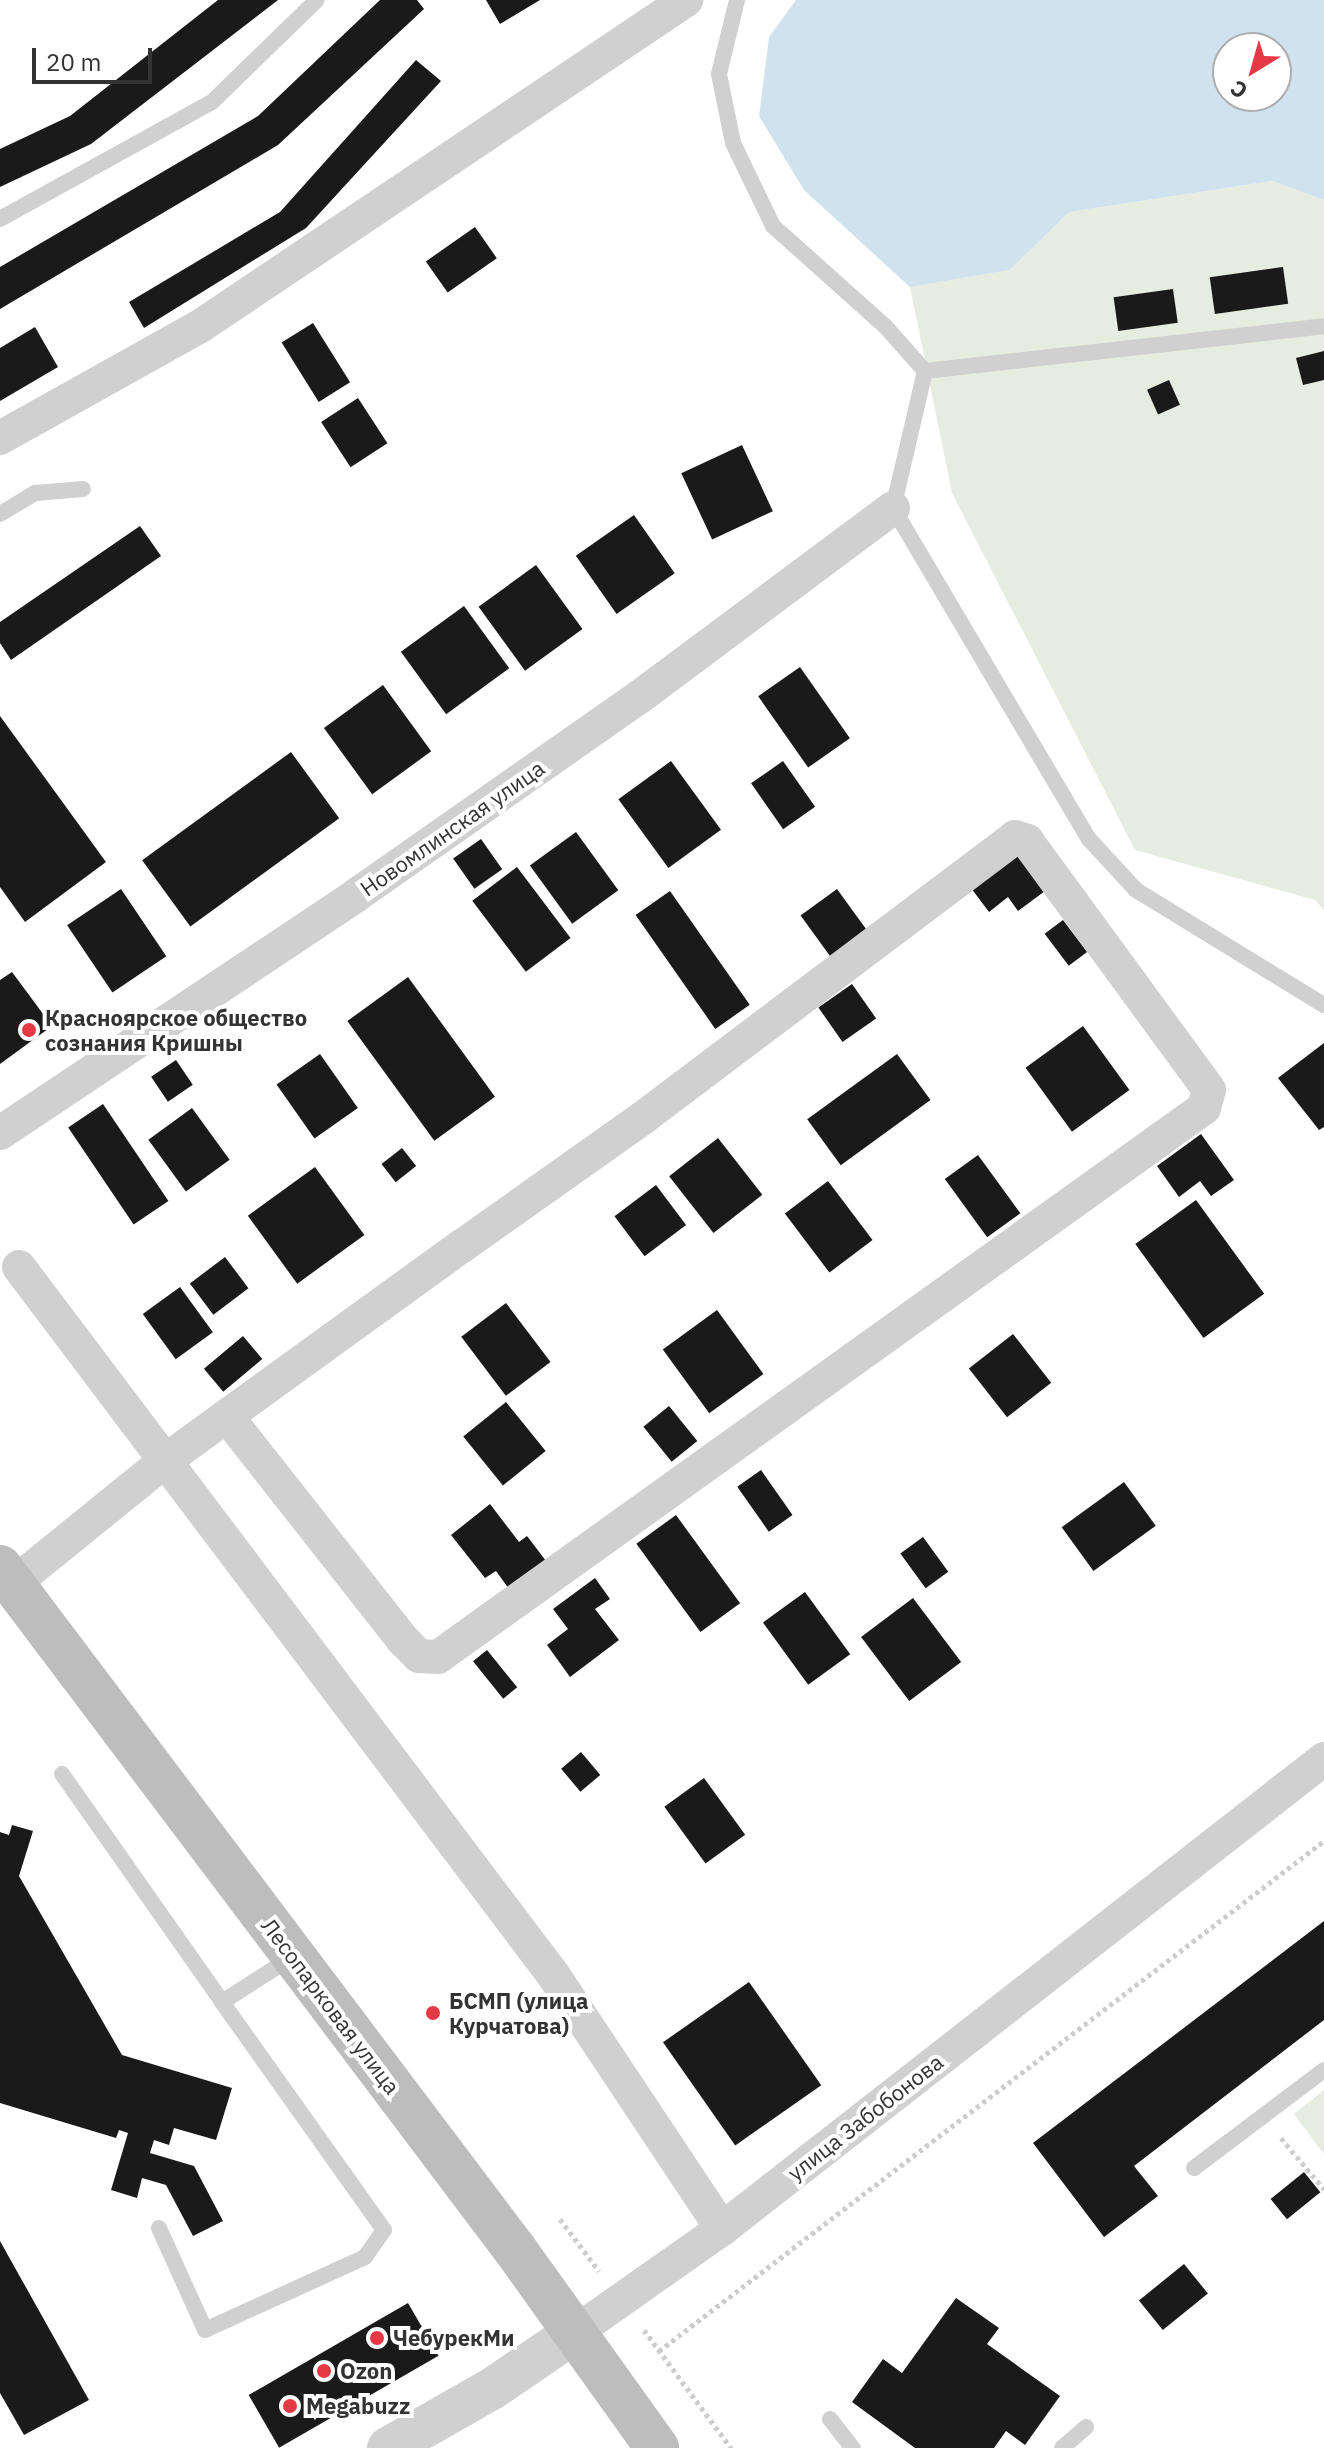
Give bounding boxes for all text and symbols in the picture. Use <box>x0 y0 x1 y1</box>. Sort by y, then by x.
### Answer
scale bar <box>36 32 156 82</box>
north arrow <box>1212 32 1292 112</box>
text: 20 m <box>46 46 101 78</box>
text: С <box>1224 74 1253 106</box>
street label: Новомлинская улица <box>355 754 549 902</box>
place label: Красноярское общество сознания Кришны <box>45 1004 307 1056</box>
marker: Красноярское общество сознания Кришны <box>20 1021 38 1039</box>
street label: Лесопарковая улица <box>256 1913 406 2099</box>
place label: БСМП (улица Курчатова) <box>449 1987 589 2038</box>
marker: БСМП (улица Курчатова) <box>424 2004 442 2022</box>
street label: улица Забобонова <box>782 2048 948 2186</box>
place label: ЧебурекМи <box>393 2325 515 2351</box>
marker: ЧебурекМи <box>368 2329 386 2347</box>
place label: Ozon <box>340 2358 392 2384</box>
marker: Ozon <box>315 2362 333 2380</box>
place label: Megabuzz <box>306 2393 410 2419</box>
marker: Megabuzz <box>281 2397 299 2415</box>

